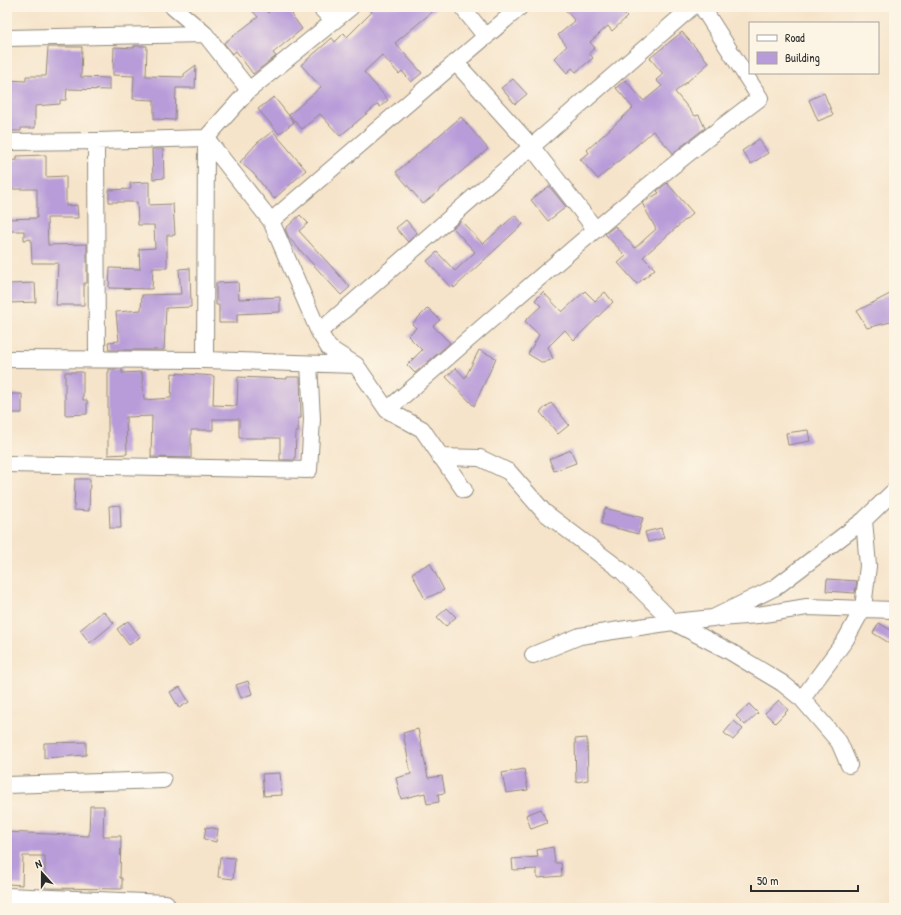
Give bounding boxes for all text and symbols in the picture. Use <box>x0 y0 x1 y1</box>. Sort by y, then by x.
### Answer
legend <box>749 22 879 74</box>
text: Road <box>785 29 805 46</box>
text: Building <box>785 49 820 66</box>
north arrow <box>22 853 62 893</box>
text: N <box>33 856 44 871</box>
scale bar <box>751 867 858 893</box>
text: 50 m <box>757 872 778 889</box>

